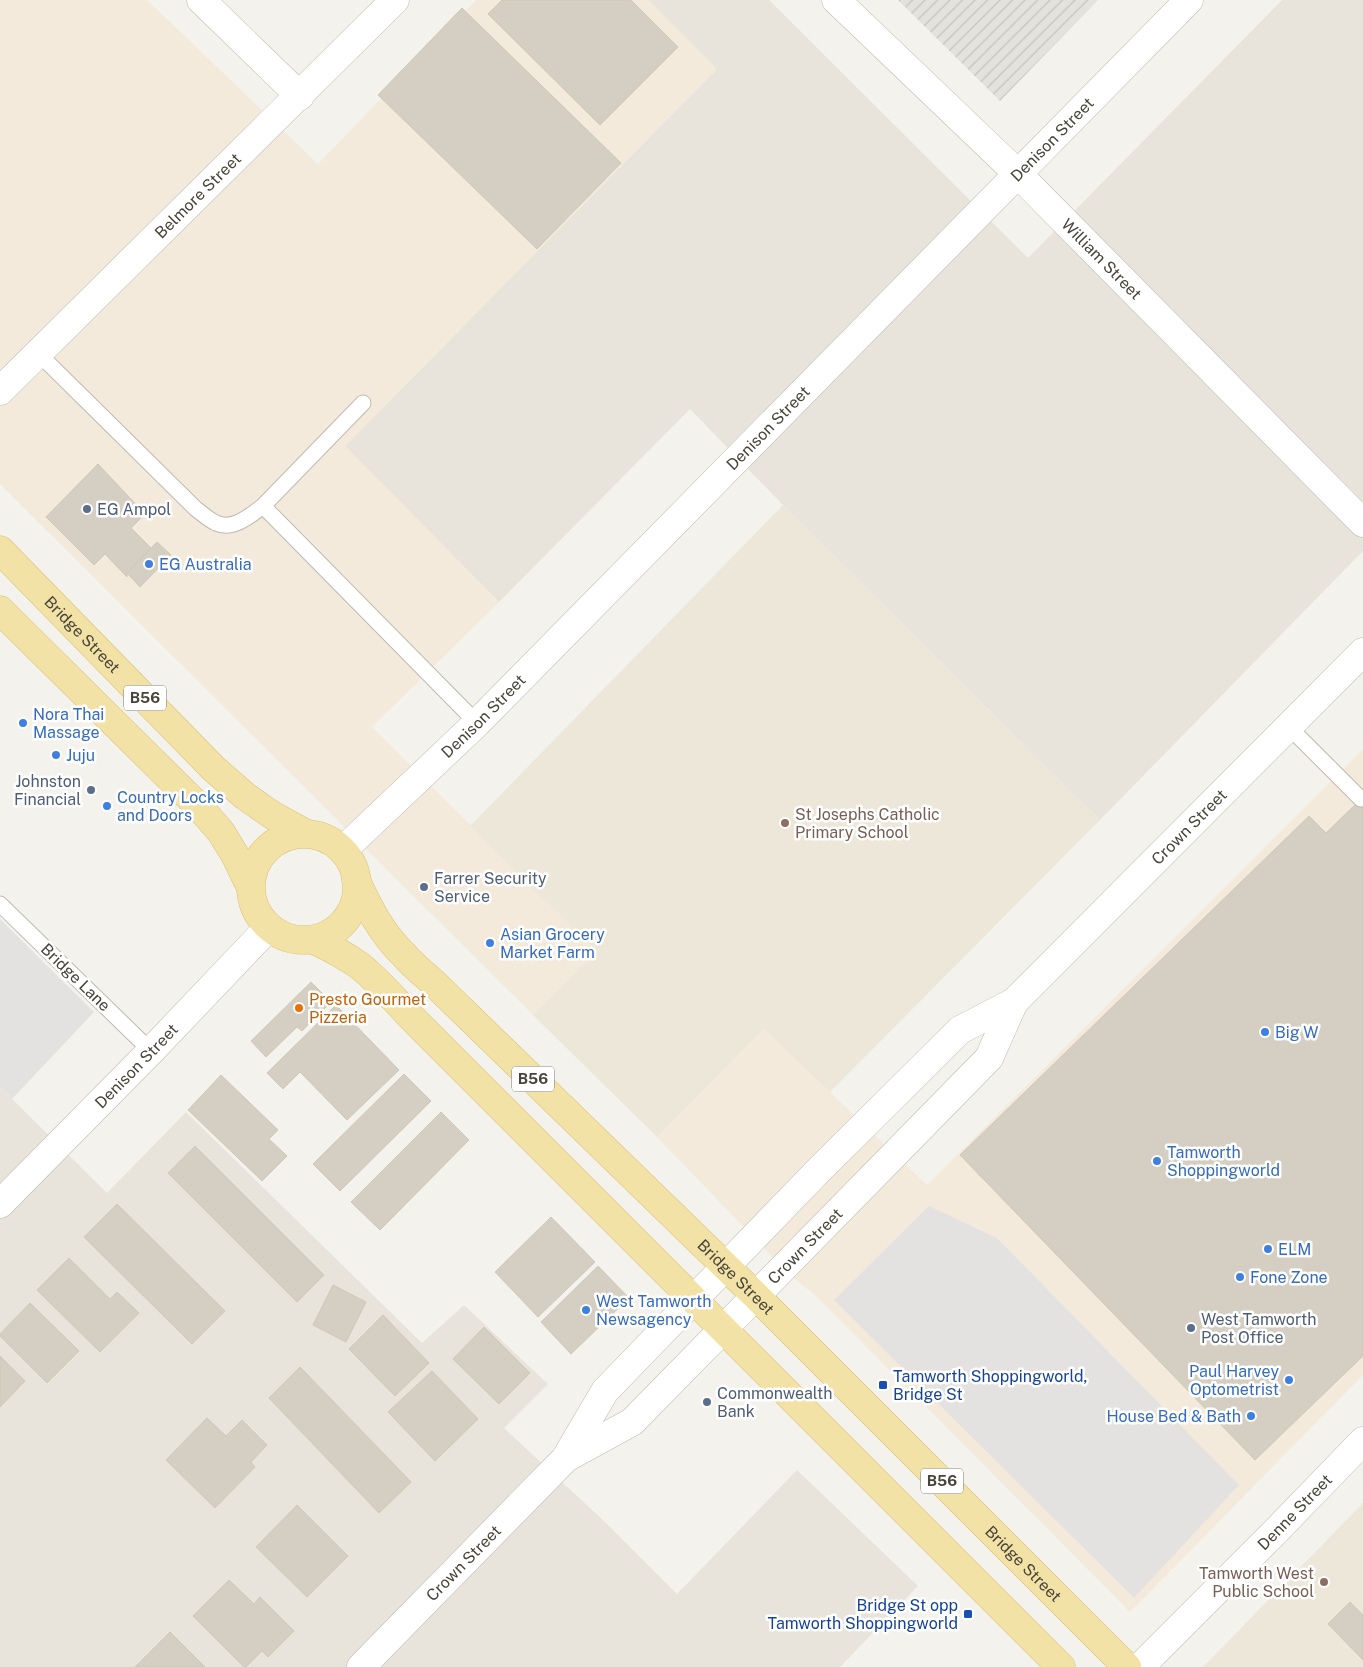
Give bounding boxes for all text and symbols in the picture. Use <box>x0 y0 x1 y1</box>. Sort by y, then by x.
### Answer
street label: Denison Street <box>1007 94 1098 186</box>
street label: Belmore Street <box>151 149 245 242</box>
street label: William Street <box>1057 215 1145 304</box>
street label: Denison Street <box>723 382 814 474</box>
place label: EG Ampol <box>97 500 171 519</box>
marker: EG Ampol <box>81 503 93 515</box>
place label: EG Australia <box>159 555 252 574</box>
marker: EG Australia <box>143 558 155 570</box>
street label: Bridge Street <box>40 592 124 677</box>
street label: Denison Street <box>438 671 529 762</box>
road number: B56 <box>124 686 166 710</box>
place label: Nora Thai Massage <box>33 705 104 742</box>
marker: Nora Thai Massage <box>17 717 29 729</box>
place label: Juju <box>66 746 95 765</box>
marker: Juju <box>50 749 62 761</box>
place label: Johnston Financial <box>14 772 81 809</box>
marker: Johnston Financial <box>85 784 97 796</box>
street label: Crown Street <box>1148 785 1231 869</box>
place label: Country Locks and Doors <box>117 788 224 825</box>
marker: Country Locks and Doors <box>101 800 113 812</box>
place label: St Josephs Catholic Primary School <box>795 805 940 842</box>
marker: St Josephs Catholic Primary School <box>779 817 791 829</box>
place label: Farrer Security Service <box>434 869 547 906</box>
marker: Farrer Security Service <box>418 881 430 893</box>
place label: Asian Grocery Market Farm <box>500 925 605 962</box>
marker: Asian Grocery Market Farm <box>484 937 496 949</box>
street label: Bridge Lane <box>37 940 114 1015</box>
place label: Presto Gourmet Pizzeria <box>309 990 426 1027</box>
marker: Presto Gourmet Pizzeria <box>293 1002 305 1014</box>
street label: Denison Street <box>91 1020 182 1112</box>
place label: Big W <box>1275 1023 1318 1042</box>
marker: Big W <box>1259 1026 1271 1038</box>
road number: B56 <box>512 1066 554 1092</box>
place label: Tamworth Shoppingworld <box>1167 1143 1280 1180</box>
marker: Tamworth Shoppingworld <box>1151 1155 1163 1167</box>
street label: Crown Street <box>764 1204 846 1288</box>
street label: Bridge Street <box>693 1235 778 1319</box>
place label: ELM <box>1278 1240 1311 1259</box>
marker: ELM <box>1262 1243 1274 1255</box>
place label: Fone Zone <box>1250 1268 1328 1287</box>
marker: Fone Zone <box>1234 1271 1246 1283</box>
place label: West Tamworth Newsagency <box>596 1292 711 1329</box>
marker: West Tamworth Newsagency <box>580 1304 592 1316</box>
place label: West Tamworth Post Office <box>1201 1310 1316 1347</box>
marker: West Tamworth Post Office <box>1185 1322 1197 1334</box>
place label: Paul Harvey Optometrist <box>1189 1362 1279 1399</box>
place label: Tamworth Shoppingworld, Bridge St <box>893 1367 1087 1404</box>
marker: Paul Harvey Optometrist <box>1283 1374 1295 1386</box>
marker: Tamworth Shoppingworld, Bridge St <box>877 1379 889 1391</box>
place label: Commonwealth Bank <box>717 1384 833 1421</box>
marker: Commonwealth Bank <box>701 1396 713 1408</box>
place label: House Bed & Bath <box>1106 1407 1241 1426</box>
marker: House Bed & Bath <box>1245 1410 1257 1422</box>
road number: B56 <box>921 1468 963 1494</box>
street label: Denne Street <box>1254 1470 1336 1554</box>
street label: Crown Street <box>422 1521 505 1605</box>
street label: Bridge Street <box>981 1522 1065 1606</box>
place label: Tamworth West Public School <box>1199 1564 1314 1601</box>
marker: Tamworth West Public School <box>1318 1576 1330 1588</box>
place label: Bridge St opp Tamworth Shoppingworld <box>767 1596 958 1633</box>
marker: Bridge St opp Tamworth Shoppingworld <box>962 1608 974 1620</box>

